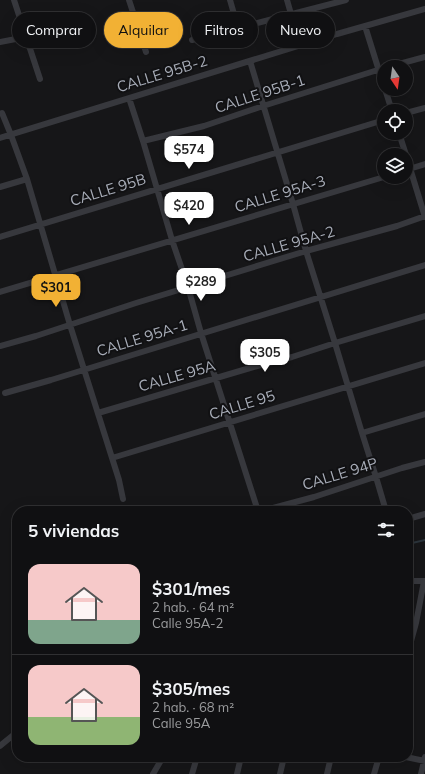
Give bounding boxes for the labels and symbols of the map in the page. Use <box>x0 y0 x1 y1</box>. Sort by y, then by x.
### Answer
street label: CALLE 95B-2 <box>114 51 209 96</box>
north arrow <box>377 60 413 96</box>
street label: CALLE 95B-1 <box>212 70 307 117</box>
pin: $574 <box>165 136 213 170</box>
street label: CALLE 95B <box>68 169 148 210</box>
street label: CALLE 95A-3 <box>232 171 328 216</box>
pin: $420 <box>165 192 213 226</box>
street label: CALLE 95A-2 <box>241 221 337 266</box>
pin: $289 <box>177 268 225 302</box>
pin: $301 <box>32 274 80 308</box>
street label: CALLE 95A-1 <box>94 315 190 360</box>
pin: $305 <box>241 339 289 373</box>
street label: CALLE 95A <box>136 355 218 396</box>
street label: CALLE 95 <box>207 385 277 424</box>
street label: CALLE 94P <box>300 453 380 494</box>

